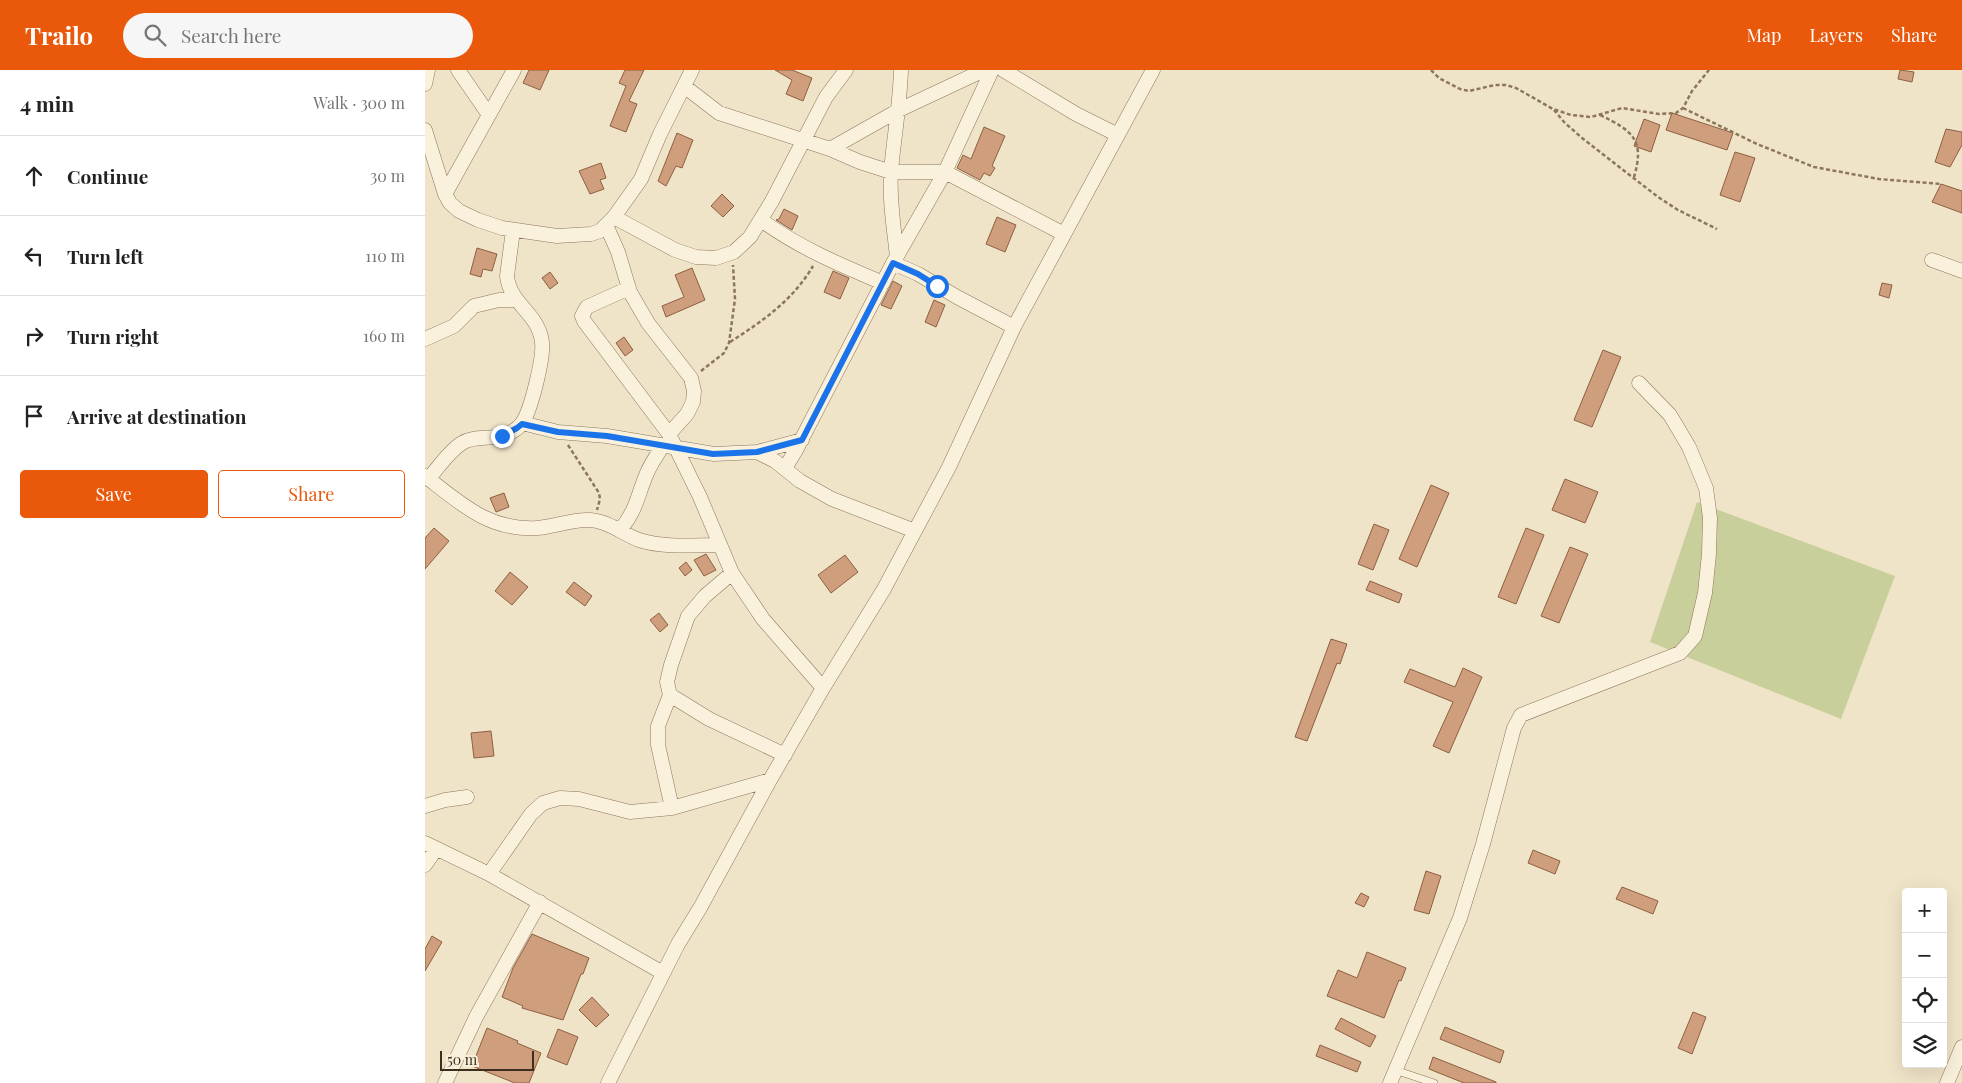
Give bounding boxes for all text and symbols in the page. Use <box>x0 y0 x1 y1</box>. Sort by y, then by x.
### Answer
search box <box>123 13 473 58</box>
text: Trailo <box>25 19 93 51</box>
icon: search <box>141 21 169 49</box>
text: Search here <box>181 22 282 48</box>
text: Map <box>1746 23 1781 47</box>
text: Layers <box>1809 23 1863 47</box>
text: Share <box>1891 23 1937 47</box>
text: 4 min <box>20 89 74 117</box>
text: Walk · 300 m <box>313 92 405 113</box>
icon: ahead <box>20 162 48 190</box>
text: Continue <box>67 163 148 189</box>
text: 30 m <box>370 165 405 186</box>
icon: left <box>20 242 48 270</box>
text: Turn left <box>67 243 144 269</box>
text: 110 m <box>365 245 405 266</box>
route start <box>926 275 949 298</box>
icon: right <box>20 322 48 350</box>
text: Turn right <box>67 323 159 349</box>
text: 160 m <box>363 325 405 346</box>
icon: arrive <box>20 402 48 430</box>
text: Arrive at destination <box>67 403 247 429</box>
route end <box>491 425 514 448</box>
button: Save <box>20 470 208 518</box>
button: Share <box>218 470 405 518</box>
map controls <box>1902 888 1947 1068</box>
button: + <box>1902 888 1947 933</box>
button: − <box>1902 933 1947 978</box>
button: locate <box>1902 978 1947 1023</box>
button: layers <box>1902 1023 1947 1068</box>
scale bar <box>440 1048 534 1071</box>
text: 50 m <box>447 1050 477 1069</box>

